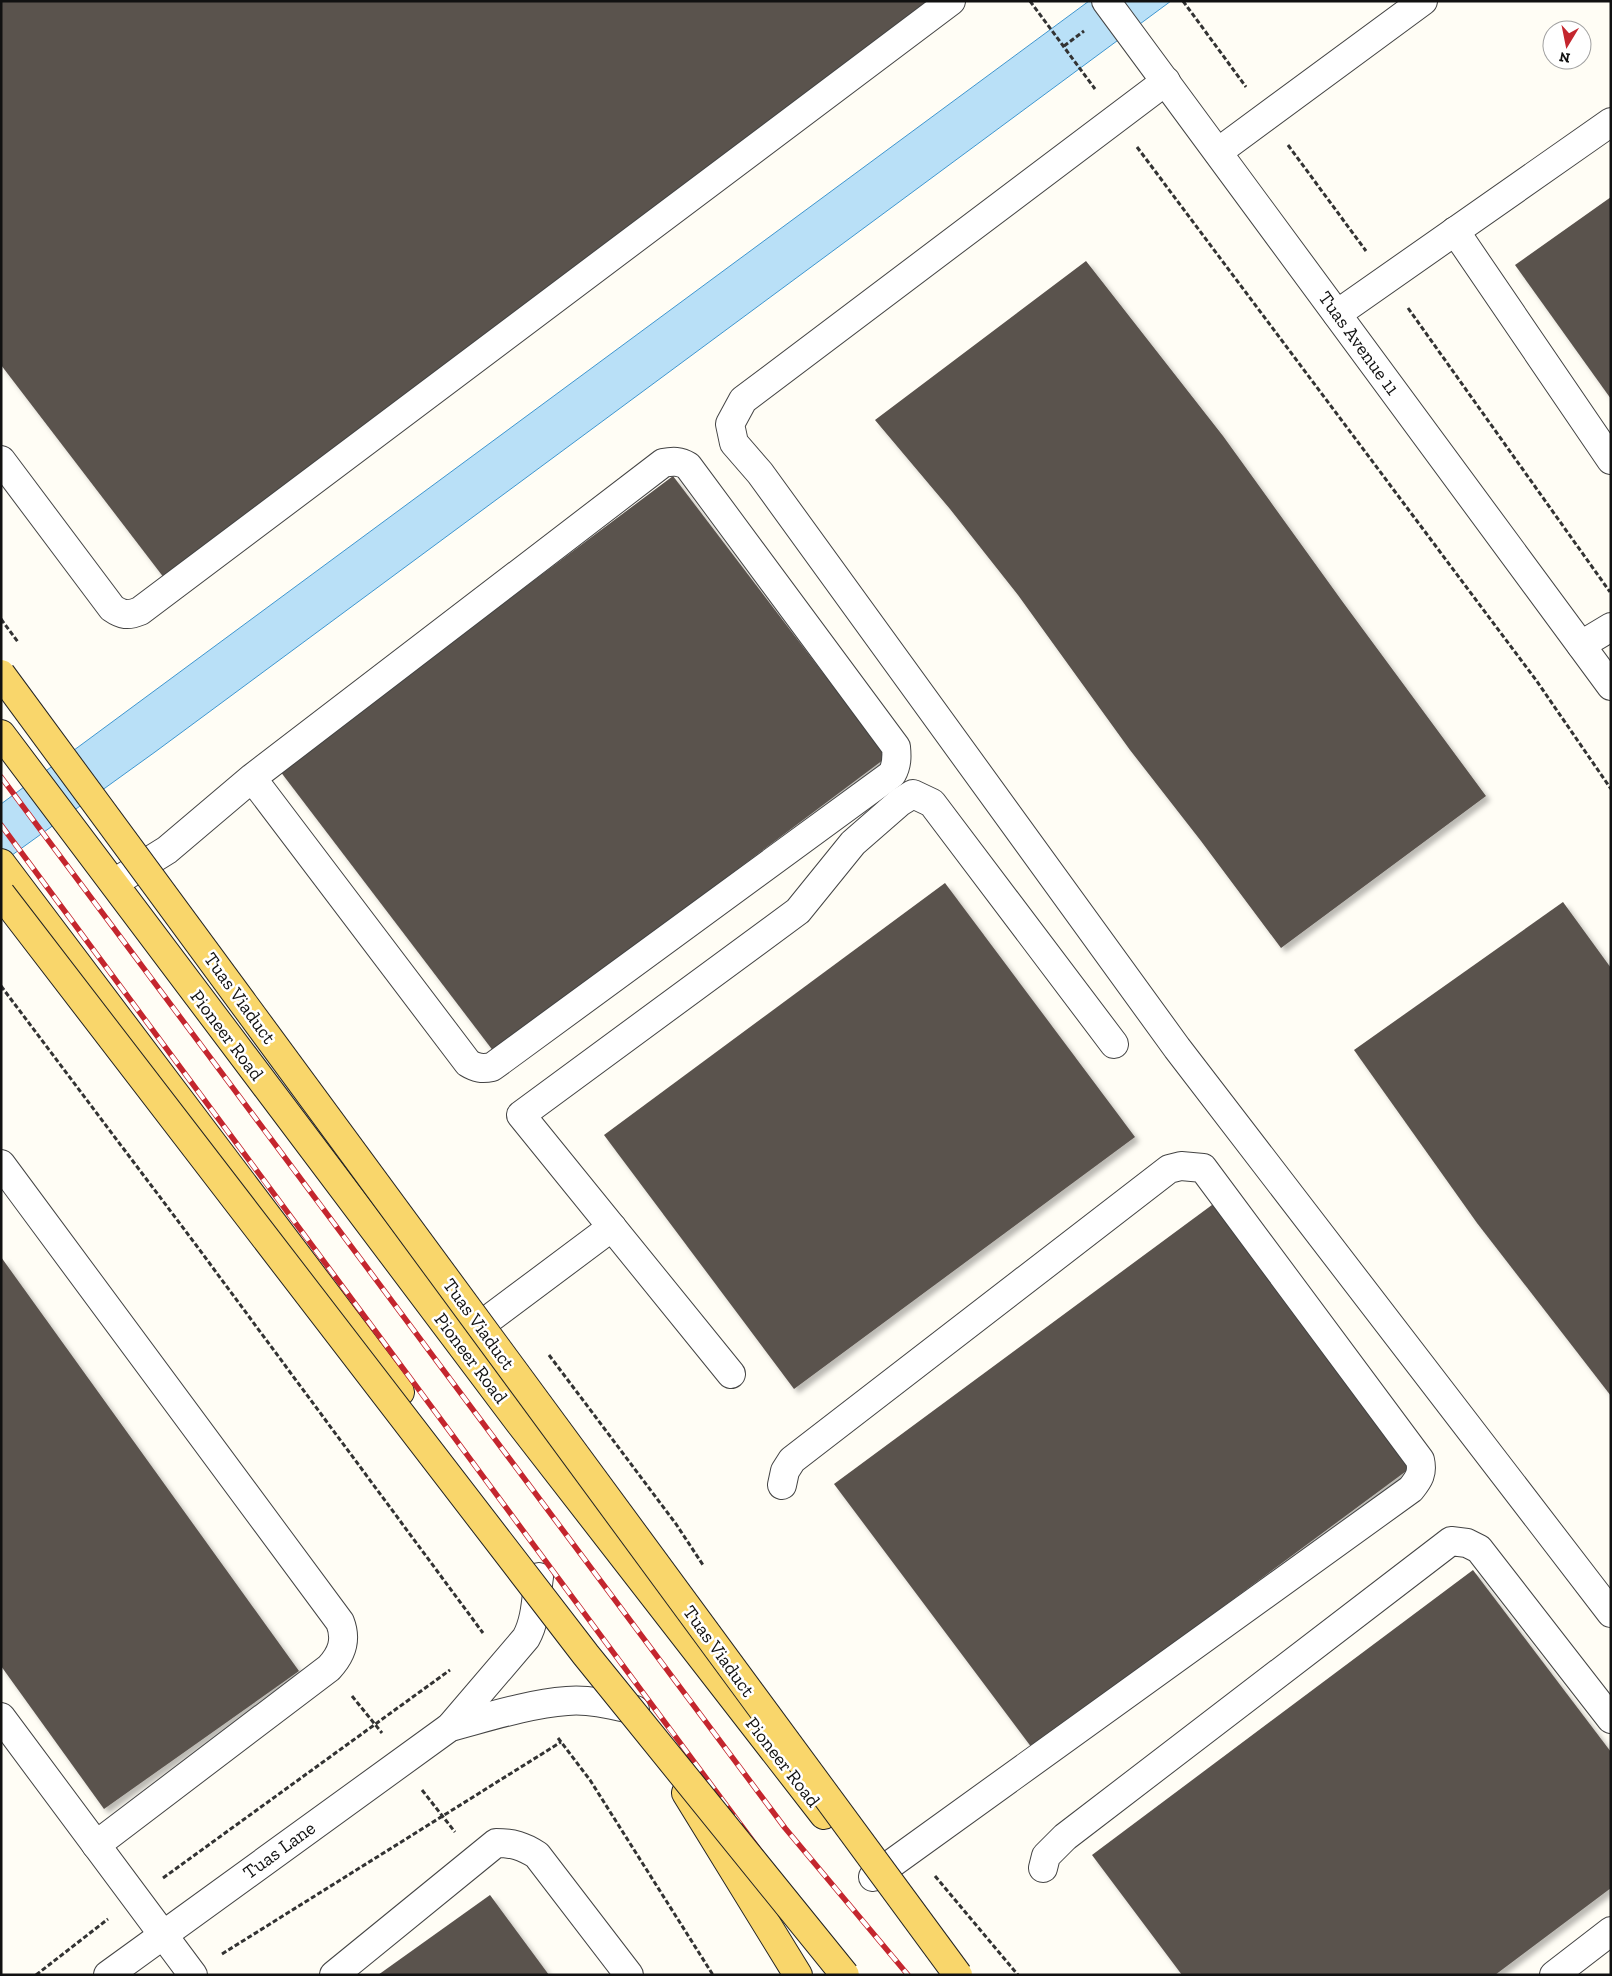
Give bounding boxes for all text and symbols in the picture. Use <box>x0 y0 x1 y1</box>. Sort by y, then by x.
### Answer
north arrow <box>1542 20 1592 70</box>
text: N <box>1558 48 1572 67</box>
street label: Tuas Avenue 11 <box>1314 287 1404 399</box>
street label: Tuas Viaduct <box>199 948 281 1048</box>
street label: Pioneer Road <box>185 985 269 1085</box>
street label: Tuas Viaduct <box>438 1274 520 1374</box>
street label: Pioneer Road <box>429 1308 513 1408</box>
street label: Tuas Viaduct <box>678 1601 760 1701</box>
street label: Pioneer Road <box>741 1713 826 1812</box>
street label: Tuas Lane <box>238 1816 320 1884</box>

